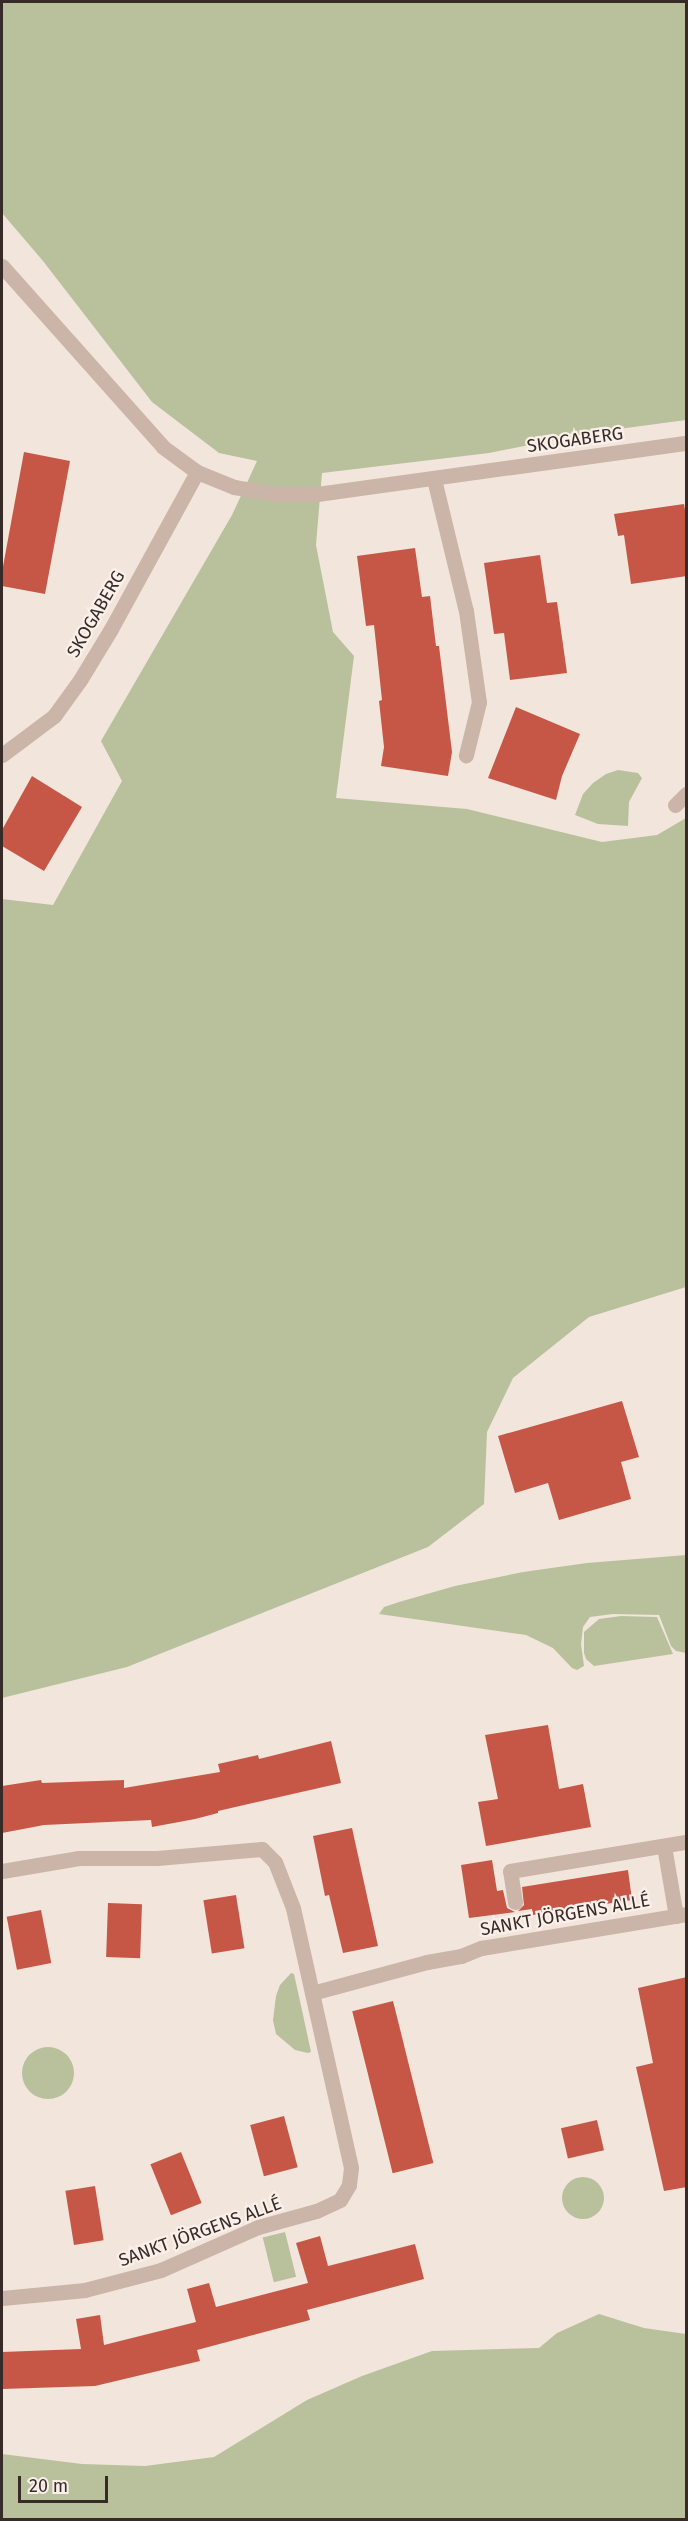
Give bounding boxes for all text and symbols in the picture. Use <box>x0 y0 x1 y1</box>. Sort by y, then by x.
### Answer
street label: SKOGABERG <box>525 423 625 457</box>
street label: SKOGABERG <box>62 567 130 661</box>
street label: SANKT JÖRGENS ALLÉ <box>479 1889 651 1941</box>
street label: SANKT JÖRGENS ALLÉ <box>116 2193 284 2271</box>
scale bar <box>21 2464 111 2502</box>
text: 20 m <box>29 2475 68 2497</box>

